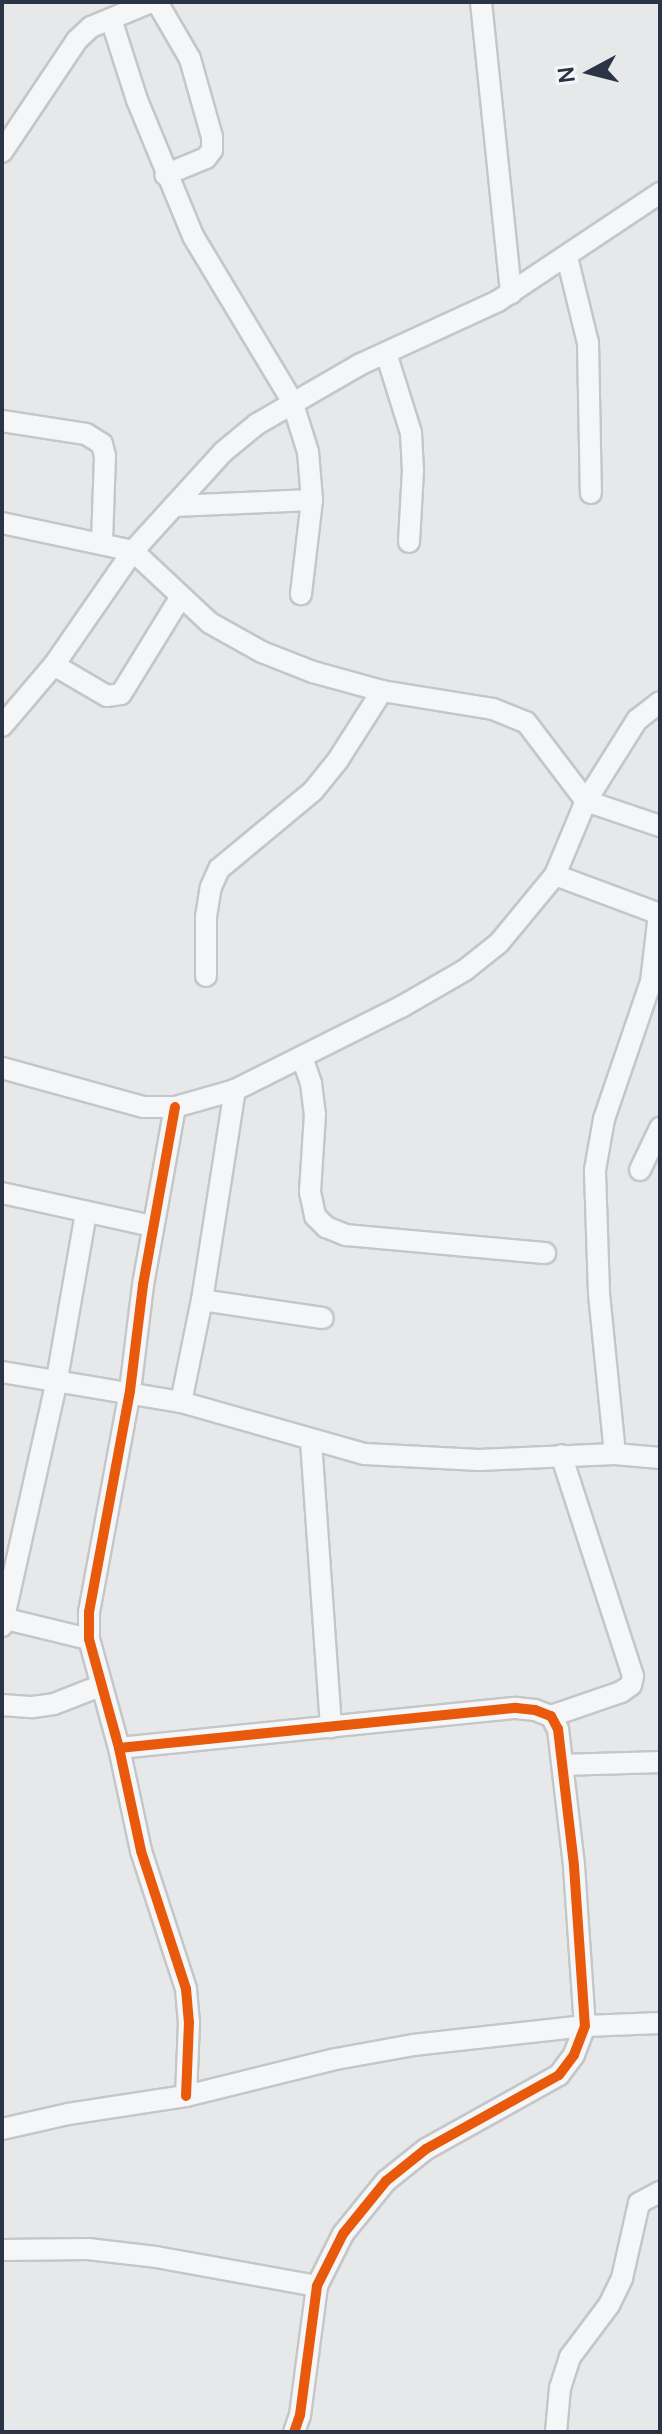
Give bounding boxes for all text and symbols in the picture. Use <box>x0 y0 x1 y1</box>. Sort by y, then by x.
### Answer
north arrow <box>550 32 630 112</box>
text: N <box>550 65 582 85</box>

